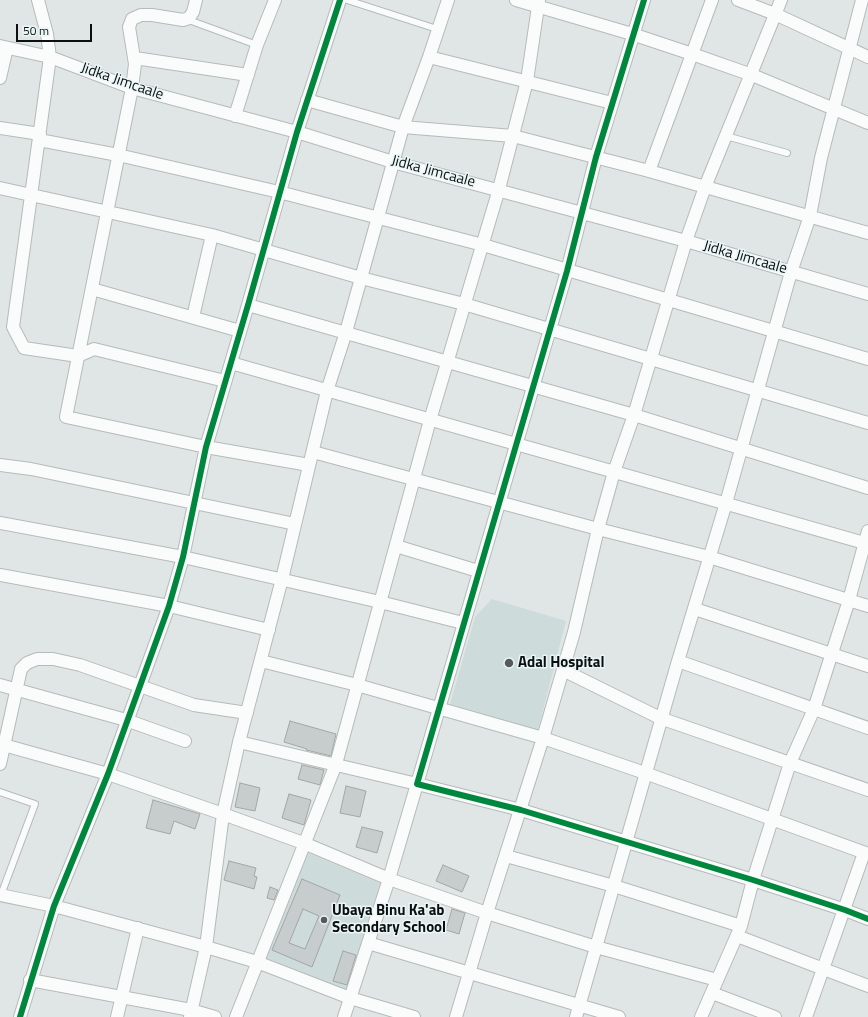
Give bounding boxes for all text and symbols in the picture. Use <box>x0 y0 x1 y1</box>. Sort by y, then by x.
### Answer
scale bar <box>18 16 94 42</box>
text: 50 m <box>23 21 49 40</box>
street label: Jidka Jimcaale <box>78 59 166 105</box>
street label: Jidka Jimcaale <box>389 152 477 192</box>
street label: Jidka Jimcaale <box>701 237 789 279</box>
place label: Adal Hospital <box>518 654 605 672</box>
marker: Adal Hospital <box>503 657 515 669</box>
place label: Ubaya Binu Ka'ab Secondary School <box>332 902 446 937</box>
marker: Ubaya Binu Ka'ab Secondary School <box>319 915 329 925</box>

